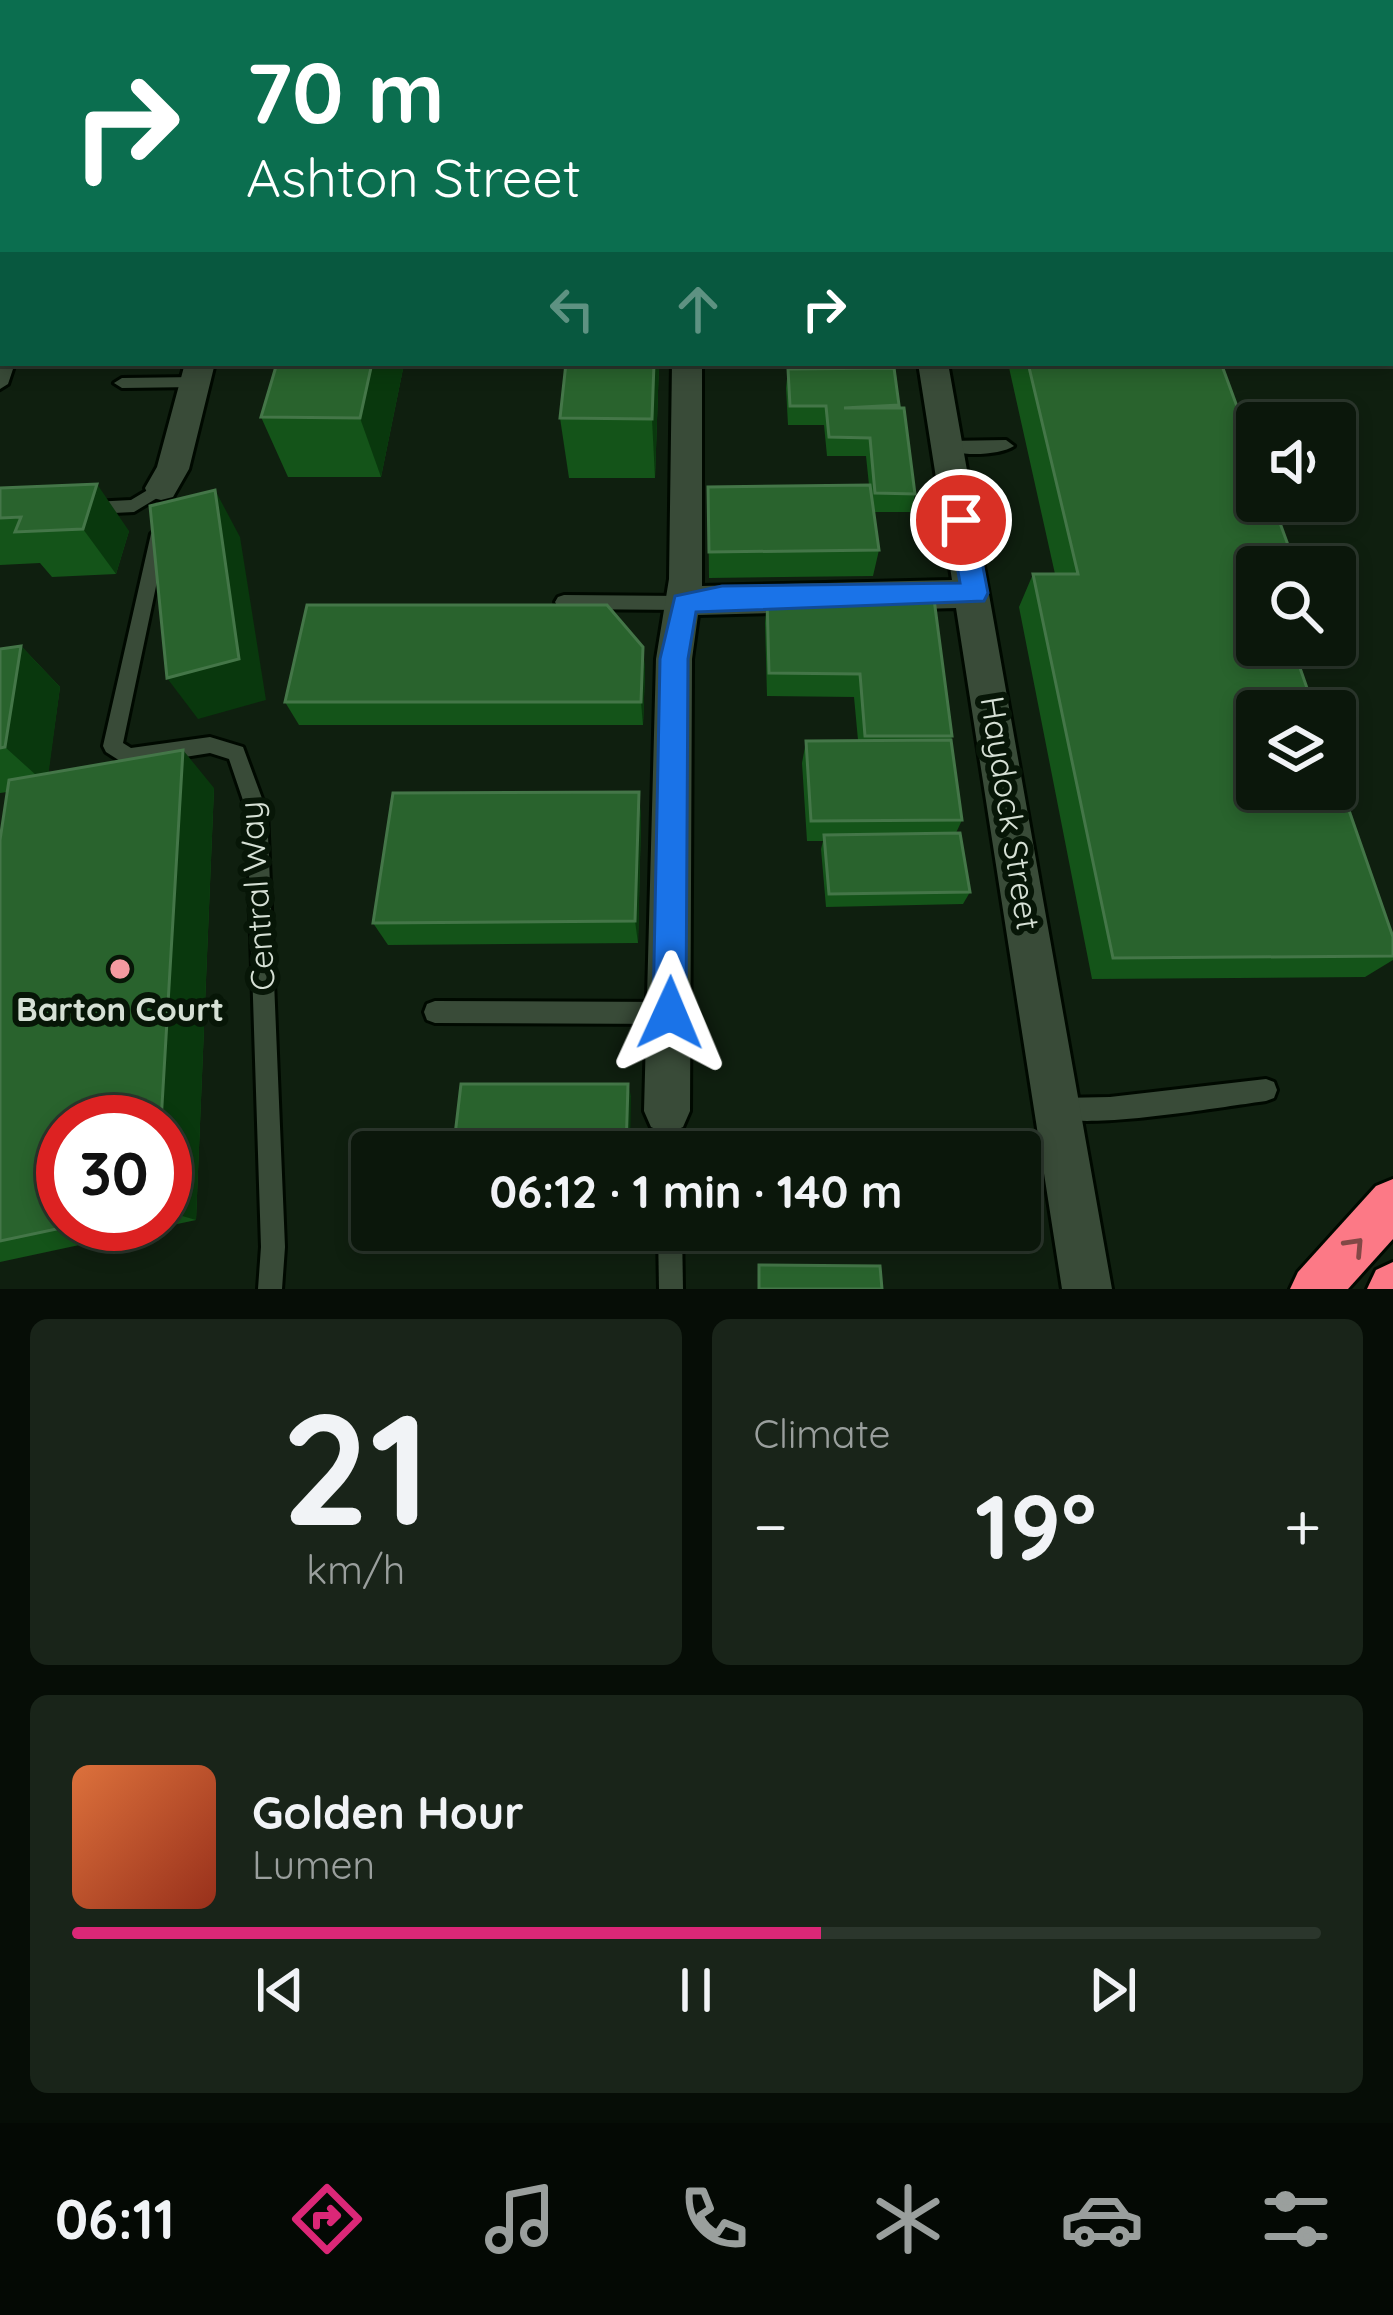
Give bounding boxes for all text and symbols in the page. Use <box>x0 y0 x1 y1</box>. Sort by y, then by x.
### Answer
text: 70 m <box>246 39 445 144</box>
icon: right <box>48 48 204 204</box>
text: Ashton Street <box>246 143 581 211</box>
icon: left <box>539 276 605 342</box>
icon: ahead <box>665 276 731 342</box>
icon: right <box>791 276 857 342</box>
map controls <box>1236 402 1356 810</box>
button: sound <box>1236 402 1356 522</box>
pin <box>910 469 1012 571</box>
icon: arrive <box>928 487 994 553</box>
button: search <box>1236 546 1356 666</box>
button: layers <box>1236 690 1356 810</box>
street label: Haydock Street <box>972 693 1050 933</box>
street label: Central Way <box>229 800 283 992</box>
position arrow <box>607 950 733 1076</box>
marker: Barton Court <box>107 956 133 982</box>
place label: Barton Court <box>16 988 224 1029</box>
speed limit sign: 30 <box>36 1095 192 1251</box>
text: 06:12 · 1 min · 140 m <box>489 1163 903 1219</box>
one-way arrow <box>1340 1239 1362 1260</box>
text: 21 <box>281 1369 430 1564</box>
text: Climate <box>754 1409 891 1458</box>
text: 19° <box>975 1469 1097 1582</box>
text: − <box>754 1484 788 1567</box>
text: + <box>1284 1484 1321 1567</box>
text: km/h <box>306 1545 405 1594</box>
text: Golden Hour <box>252 1784 524 1840</box>
text: Lumen <box>252 1840 375 1889</box>
icon: previous <box>247 1957 313 2023</box>
icon: pause <box>663 1957 729 2023</box>
icon: next <box>1080 1957 1146 2023</box>
icon: directions <box>285 2177 369 2261</box>
icon: music <box>478 2177 562 2261</box>
icon: phone <box>672 2177 756 2261</box>
icon: climate <box>866 2177 950 2261</box>
icon: car <box>1060 2177 1144 2261</box>
icon: filters <box>1254 2177 1338 2261</box>
text: 06:11 <box>55 2185 175 2253</box>

